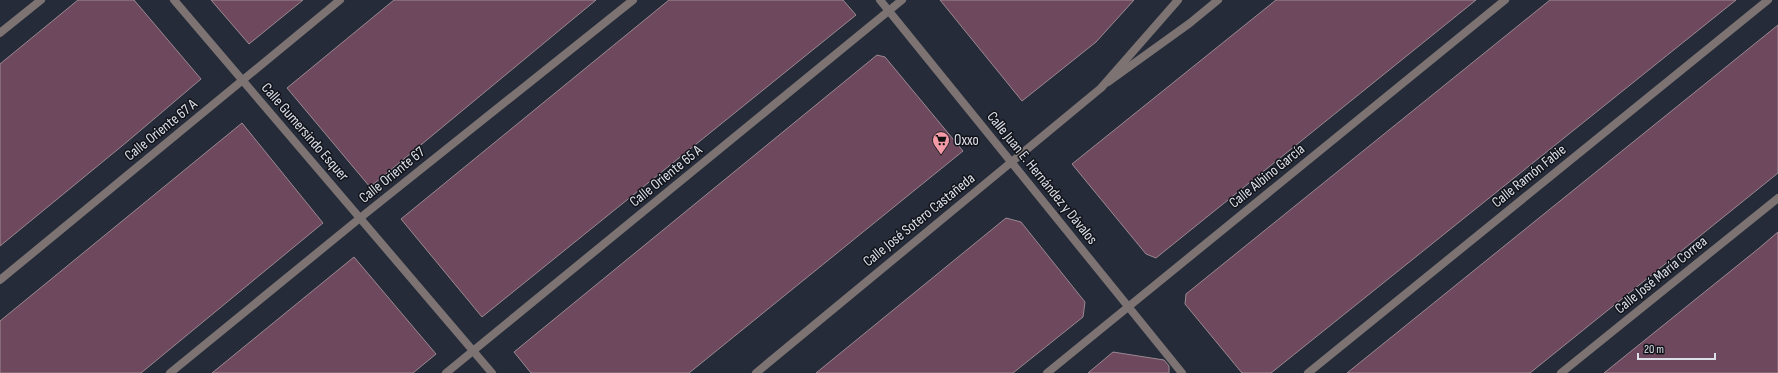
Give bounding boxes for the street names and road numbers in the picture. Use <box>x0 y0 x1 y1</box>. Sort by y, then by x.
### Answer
street label: Calle Gumersindo Esquer <box>257 79 353 186</box>
street label: Calle Oriente 67 A <box>121 95 202 165</box>
street label: Calle Juan E. Hernández y Dávalos <box>983 108 1101 248</box>
street label: Calle Albino García <box>1225 140 1309 212</box>
street label: Calle Ramón Fabie <box>1488 140 1570 212</box>
street label: Calle Oriente 65 A <box>626 141 707 211</box>
street label: Calle Oriente 67 <box>355 143 429 207</box>
street label: Calle José Sotero Castañeda <box>859 169 979 271</box>
street label: Calle José María Correa <box>1611 232 1711 318</box>

